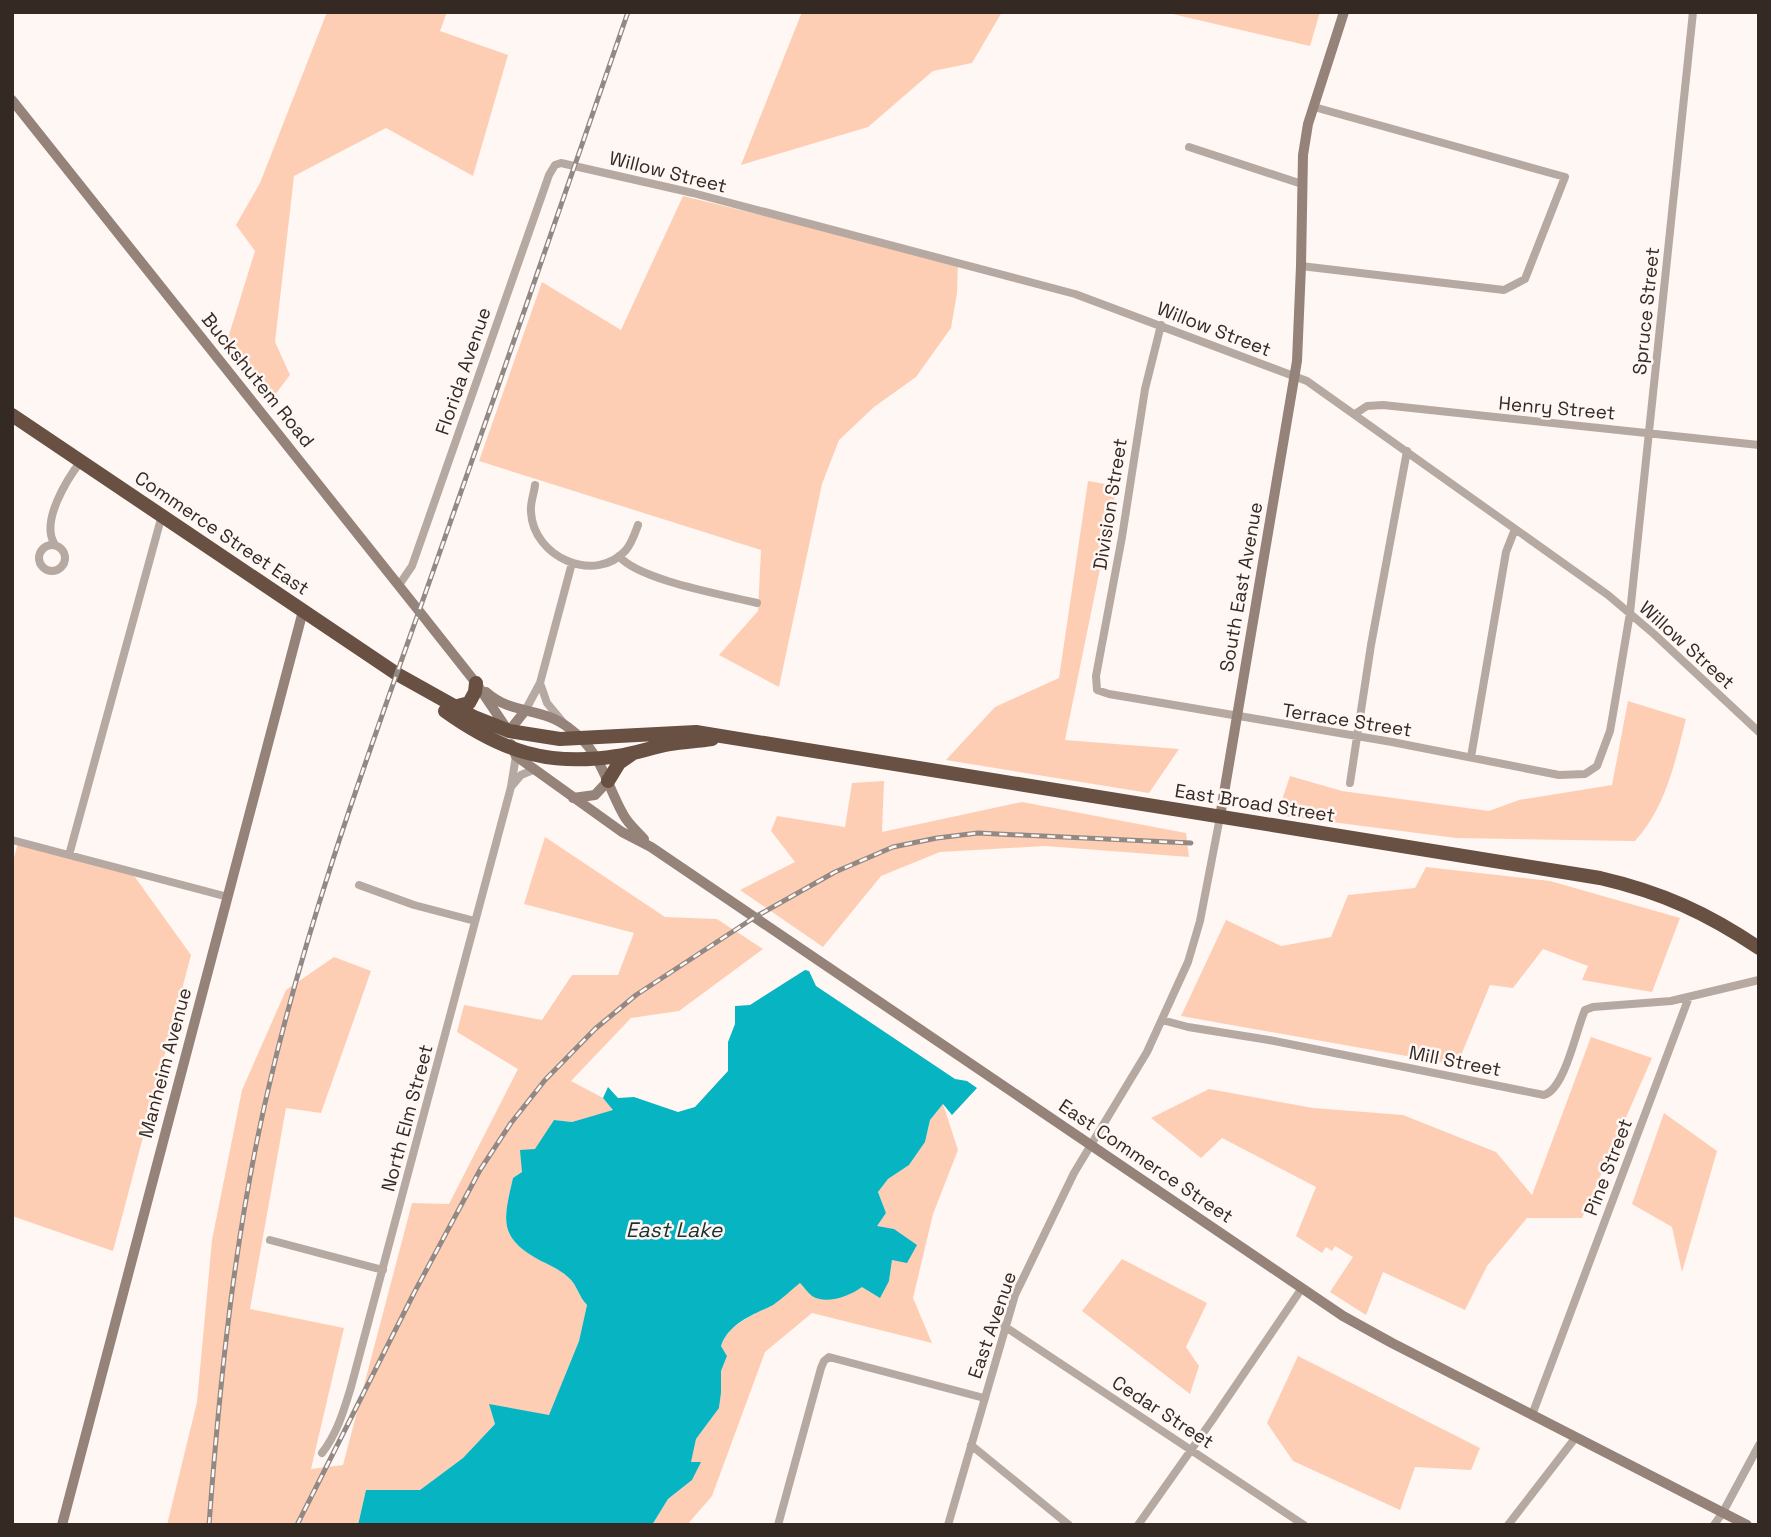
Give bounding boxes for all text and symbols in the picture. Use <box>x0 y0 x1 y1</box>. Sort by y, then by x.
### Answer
street label: Willow Street <box>607 145 729 199</box>
street label: Spruce Street <box>1627 246 1665 376</box>
street label: Willow Street <box>1153 296 1275 362</box>
street label: Florida Avenue <box>429 304 497 438</box>
street label: Buckshutem Road <box>196 308 320 452</box>
street label: Henry Street <box>1498 390 1616 426</box>
street label: Division Street <box>1087 436 1133 572</box>
street label: Commerce Street East <box>130 465 314 601</box>
street label: South East Avenue <box>1214 500 1268 674</box>
street label: Willow Street <box>1634 595 1740 695</box>
street label: Terrace Street <box>1280 697 1414 743</box>
street label: East Broad Street <box>1173 778 1337 828</box>
street label: Manheim Avenue <box>133 985 197 1141</box>
street label: Mill Street <box>1407 1040 1503 1082</box>
street label: North Elm Street <box>375 1042 439 1194</box>
street label: East Commerce Street <box>1054 1093 1238 1229</box>
street label: Pine Street <box>1578 1115 1638 1219</box>
water label: East Lake <box>626 1216 724 1243</box>
street label: East Avenue <box>962 1268 1022 1382</box>
street label: Cedar Street <box>1107 1370 1219 1454</box>

